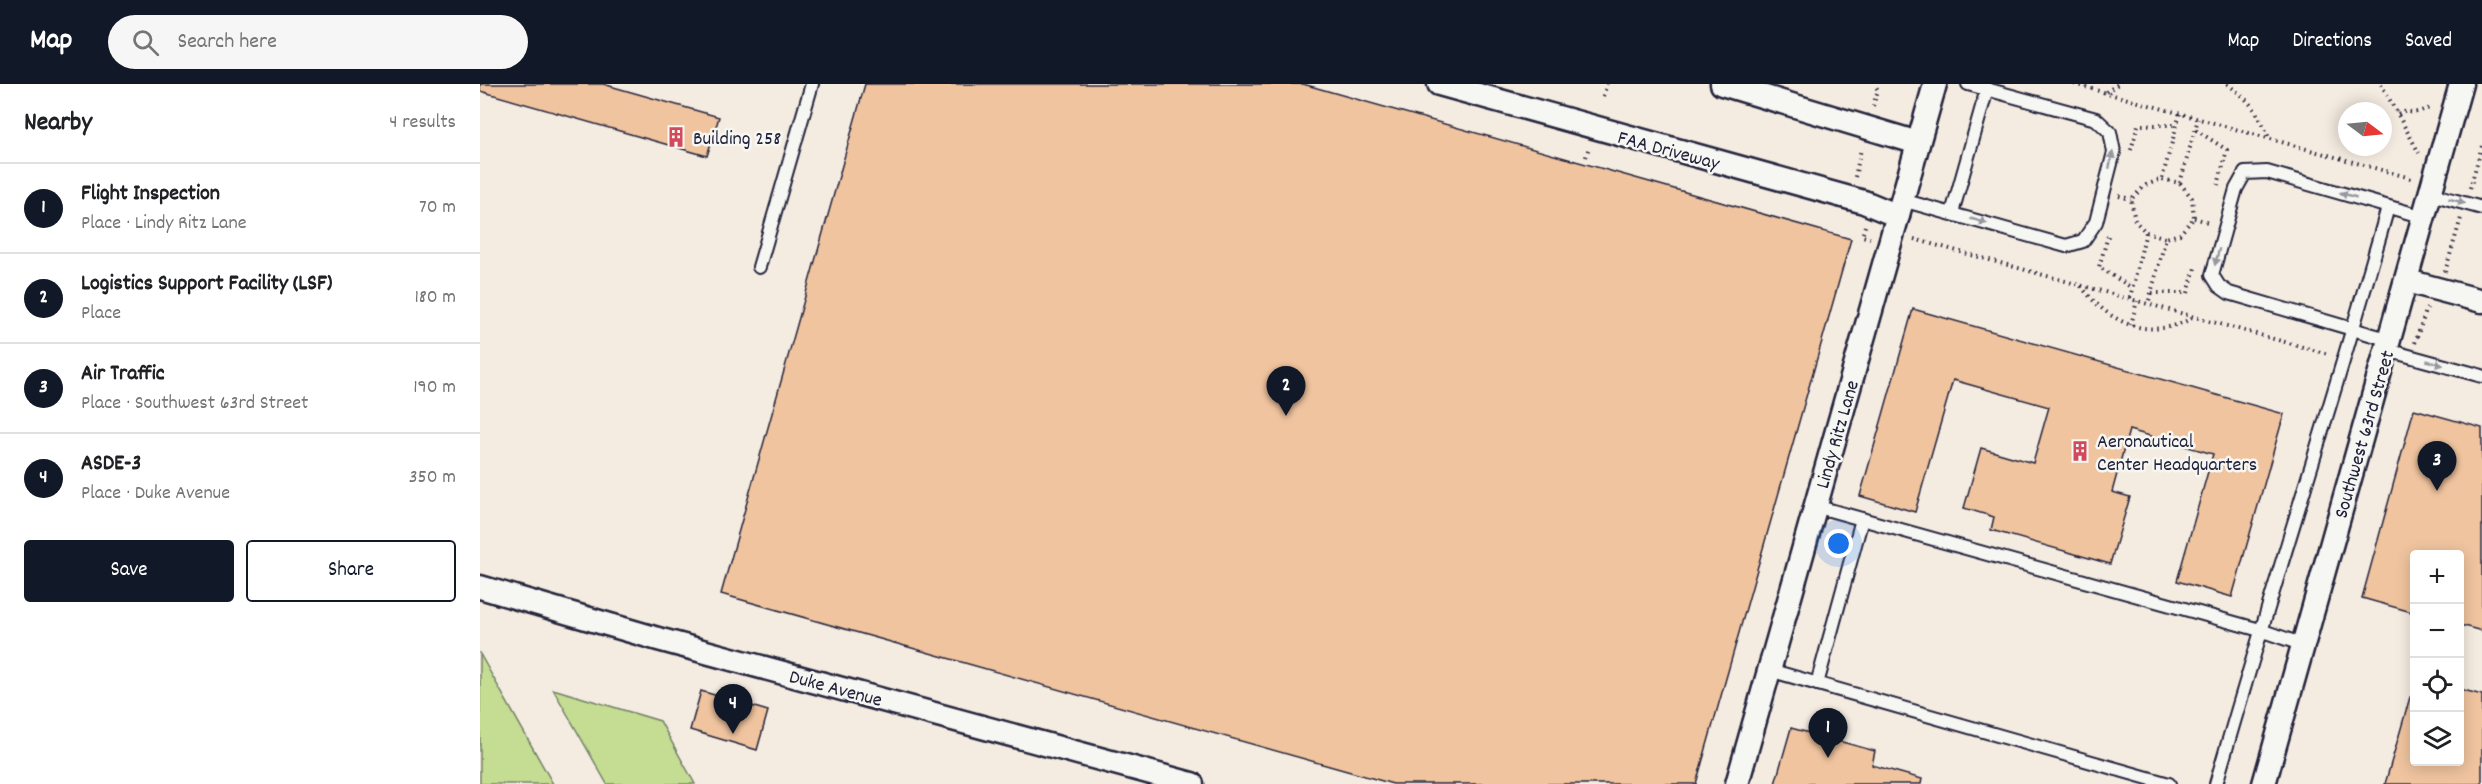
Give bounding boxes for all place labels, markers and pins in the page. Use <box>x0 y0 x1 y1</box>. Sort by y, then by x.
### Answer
building icon: Building 258 <box>664 125 688 149</box>
place label: Building 258 <box>693 126 781 154</box>
pin: 2 <box>1266 366 1306 416</box>
place label: Aeronautical Center Headquarters <box>2097 429 2257 480</box>
building icon: Aeronautical Center Headquarters <box>2068 439 2092 463</box>
pin: 3 <box>2418 442 2456 491</box>
pin: 4 <box>714 684 752 734</box>
pin: 1 <box>1808 708 1848 758</box>

